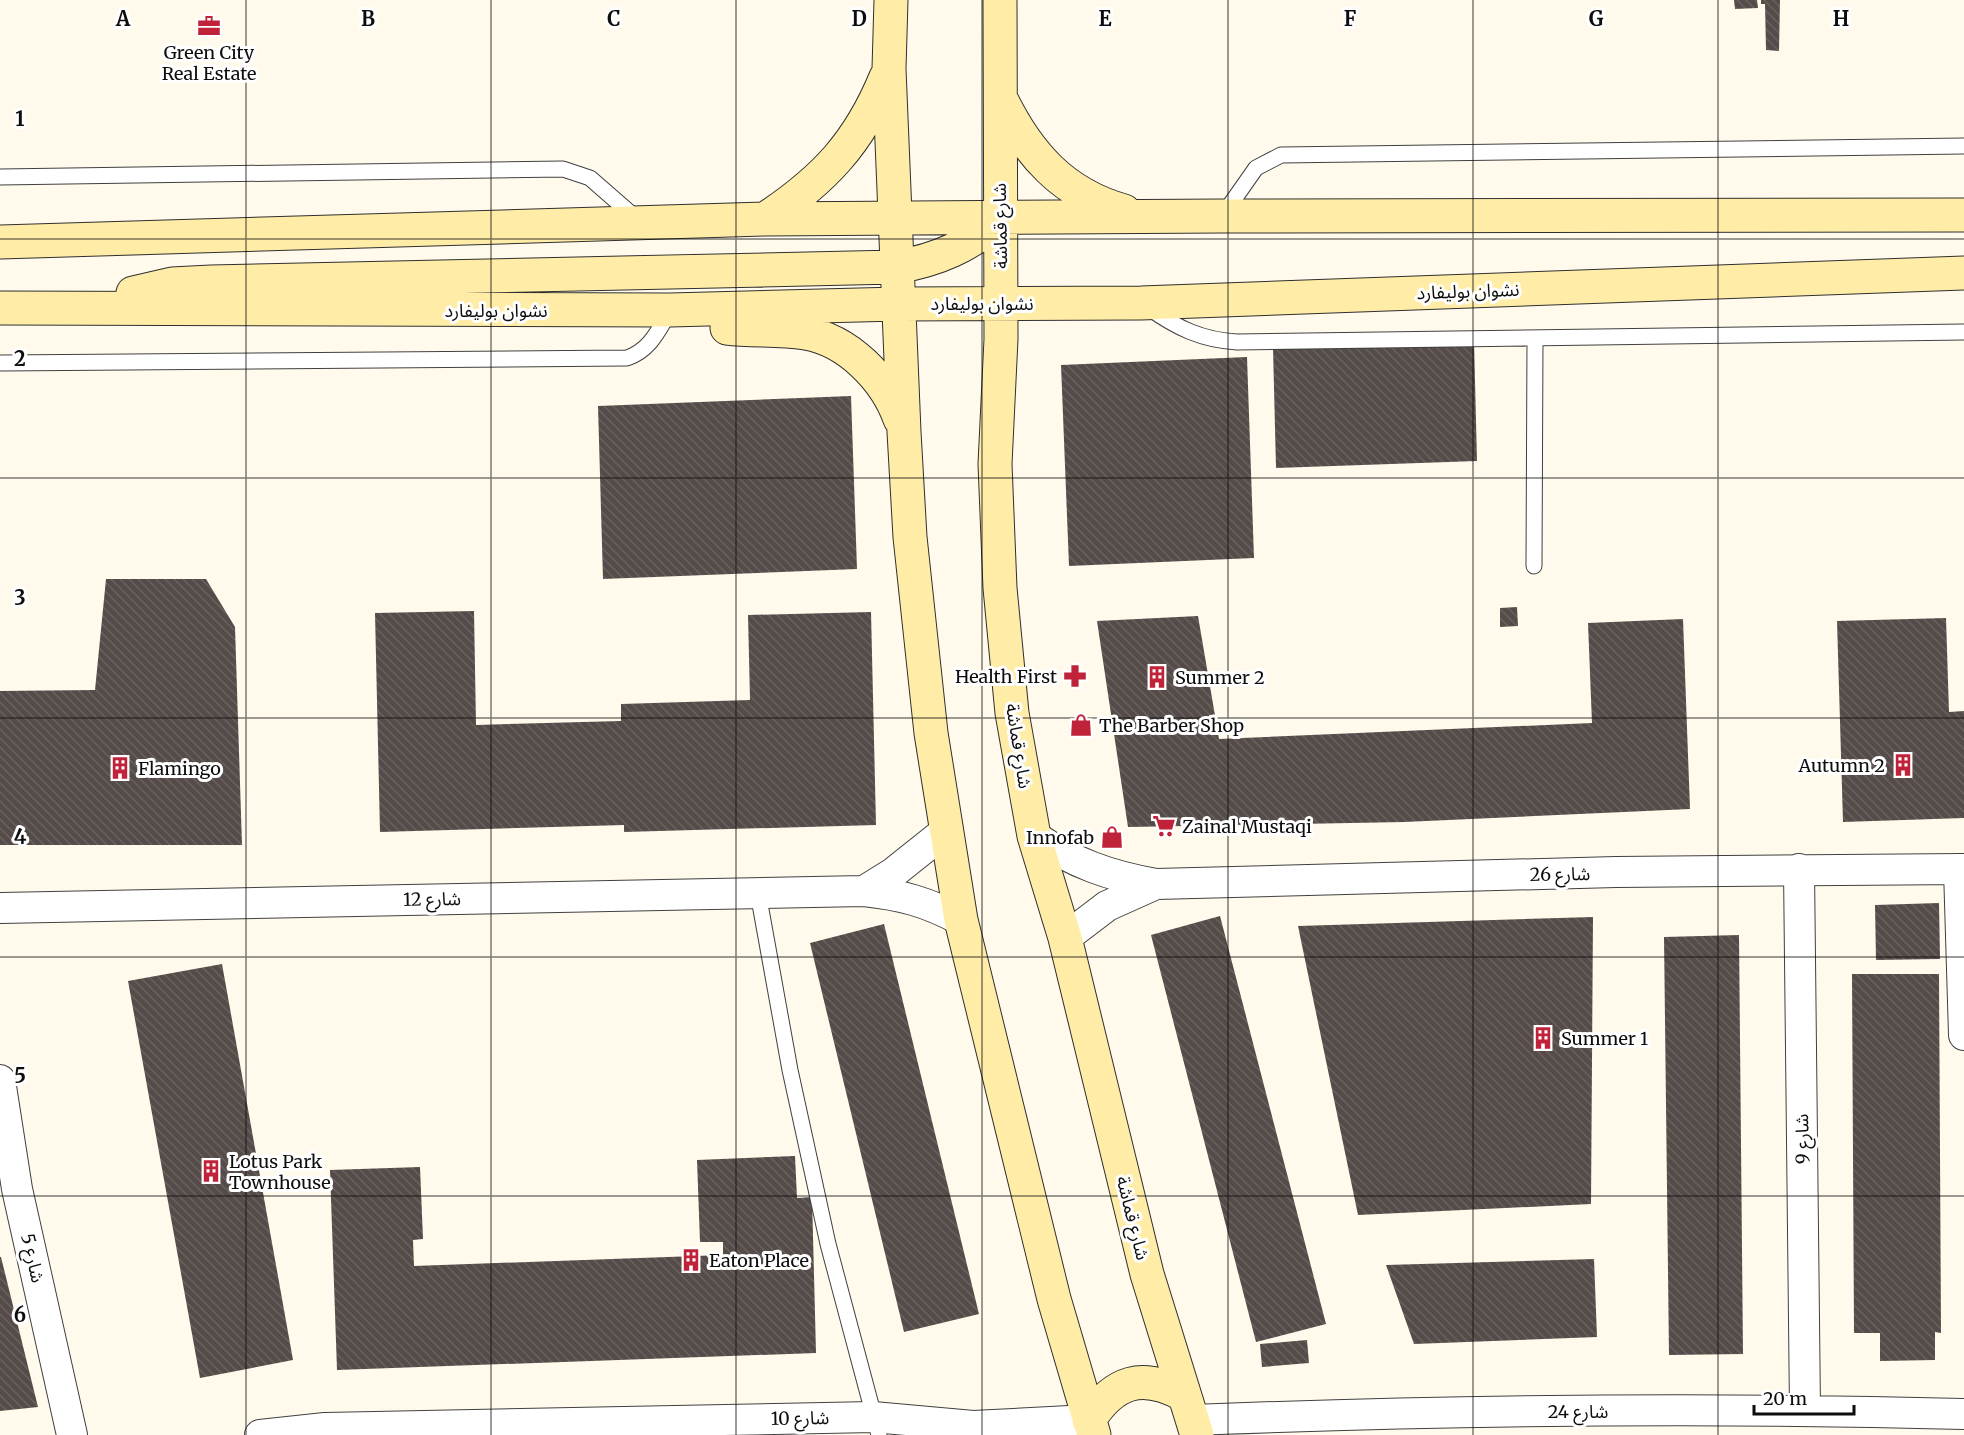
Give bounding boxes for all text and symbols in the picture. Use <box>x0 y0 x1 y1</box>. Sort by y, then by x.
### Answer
text: A <box>115 6 131 31</box>
text: B <box>361 6 375 31</box>
text: C <box>607 6 621 31</box>
text: D <box>851 6 867 31</box>
text: E <box>1098 6 1112 31</box>
text: F <box>1344 6 1357 31</box>
text: G <box>1589 6 1604 31</box>
text: H <box>1833 6 1849 31</box>
office icon: Green City Real Estate <box>196 13 222 39</box>
place label: Green City Real Estate <box>162 41 256 85</box>
text: 1 <box>15 106 25 131</box>
street label: شارع قماشة <box>988 183 1015 269</box>
street label: نشوان بوليفارد <box>1416 278 1520 304</box>
street label: نشوان بوليفارد <box>930 292 1034 315</box>
street label: نشوان بوليفارد <box>444 299 548 322</box>
text: 2 <box>14 346 26 371</box>
text: 3 <box>14 585 26 610</box>
pharmacy icon: Health First <box>1062 663 1088 689</box>
building icon: Summer 2 <box>1144 664 1170 690</box>
place label: Health First <box>955 665 1057 688</box>
place label: Summer 2 <box>1175 666 1265 689</box>
street label: شارع قماشة <box>998 702 1037 791</box>
shop icon: The Barber Shop <box>1068 712 1094 738</box>
place label: The Barber Shop <box>1099 714 1244 737</box>
building icon: Autumn 2 <box>1890 752 1916 778</box>
place label: Autumn 2 <box>1798 754 1885 777</box>
building icon: Flamingo <box>107 755 133 781</box>
place label: Flamingo <box>138 757 221 780</box>
supermarket icon: Zainal Mustaqi <box>1151 813 1177 839</box>
place label: Zainal Mustaqi <box>1182 815 1312 838</box>
text: 4 <box>14 824 27 849</box>
shop icon: Innofab <box>1099 824 1125 850</box>
place label: Innofab <box>1026 826 1094 849</box>
street label: شارع 26 <box>1530 862 1591 889</box>
street label: شارع 12 <box>403 887 461 914</box>
building icon: Summer 1 <box>1530 1025 1556 1051</box>
place label: Summer 1 <box>1561 1027 1648 1050</box>
text: 5 <box>14 1063 26 1088</box>
street label: شارع 9 <box>1790 1114 1817 1164</box>
place label: Lotus Park Townhouse <box>229 1150 331 1194</box>
building icon: Lotus Park Townhouse <box>198 1158 224 1184</box>
street label: شارع قماشة <box>1109 1174 1155 1263</box>
street label: شارع 5 <box>13 1231 50 1286</box>
building icon: Eaton Place <box>678 1247 704 1273</box>
place label: Eaton Place <box>709 1249 809 1272</box>
text: 6 <box>14 1302 26 1327</box>
scale bar <box>1754 1378 1854 1416</box>
text: 20 m <box>1763 1387 1807 1410</box>
street label: شارع 24 <box>1548 1400 1608 1426</box>
street label: شارع 10 <box>771 1406 829 1433</box>

